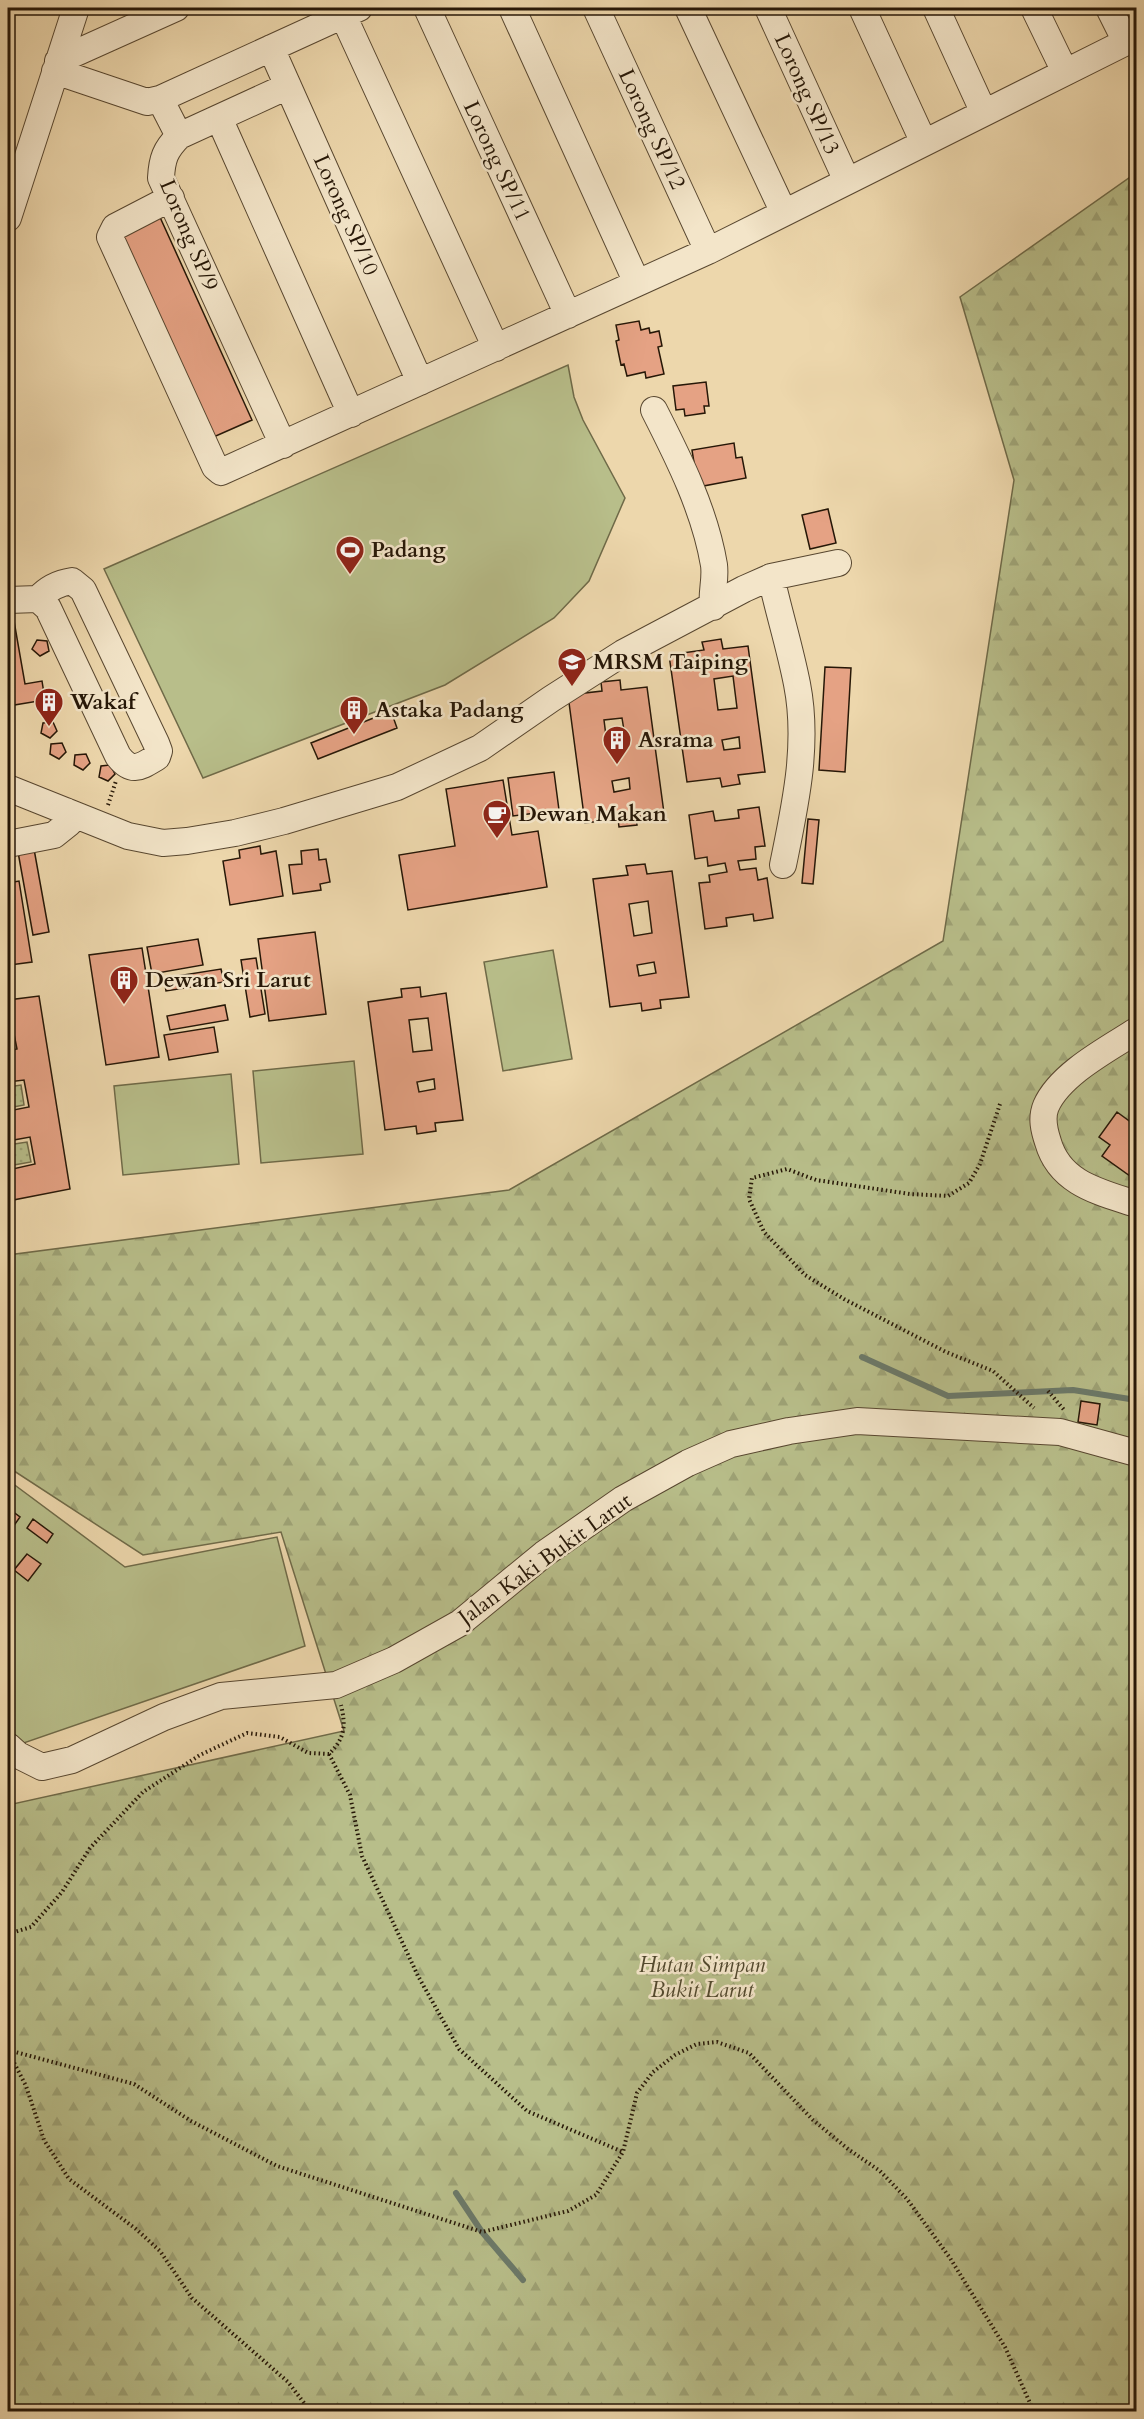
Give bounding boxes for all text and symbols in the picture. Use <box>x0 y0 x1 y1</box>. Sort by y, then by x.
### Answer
street label: Lorong SP/13 <box>767 29 847 159</box>
street label: Lorong SP/12 <box>611 64 693 194</box>
street label: Lorong SP/11 <box>456 96 538 226</box>
street label: Lorong SP/10 <box>306 150 386 280</box>
street label: Lorong SP/9 <box>152 175 226 295</box>
sports icon: Padang <box>334 534 366 576</box>
place label: Padang <box>371 535 446 565</box>
school or university icon: MRSM Taiping <box>556 646 588 688</box>
place label: MRSM Taiping <box>593 647 749 677</box>
building icon: Wakaf <box>33 686 65 728</box>
place label: Wakaf <box>69 687 139 717</box>
building icon: Astaka Padang <box>338 694 370 736</box>
place label: Astaka Padang <box>375 695 524 725</box>
building icon: Asrama <box>601 724 633 766</box>
place label: Asrama <box>638 725 714 755</box>
cafe icon: Dewan Makan <box>481 798 513 840</box>
place label: Dewan Makan <box>518 799 667 829</box>
building icon: Dewan Sri Larut <box>108 964 140 1006</box>
place label: Dewan Sri Larut <box>145 965 311 995</box>
street label: Jalan Kaki Bukit Larut <box>450 1486 638 1634</box>
park label: Hutan Simpan Bukit Larut <box>639 1950 766 2005</box>

